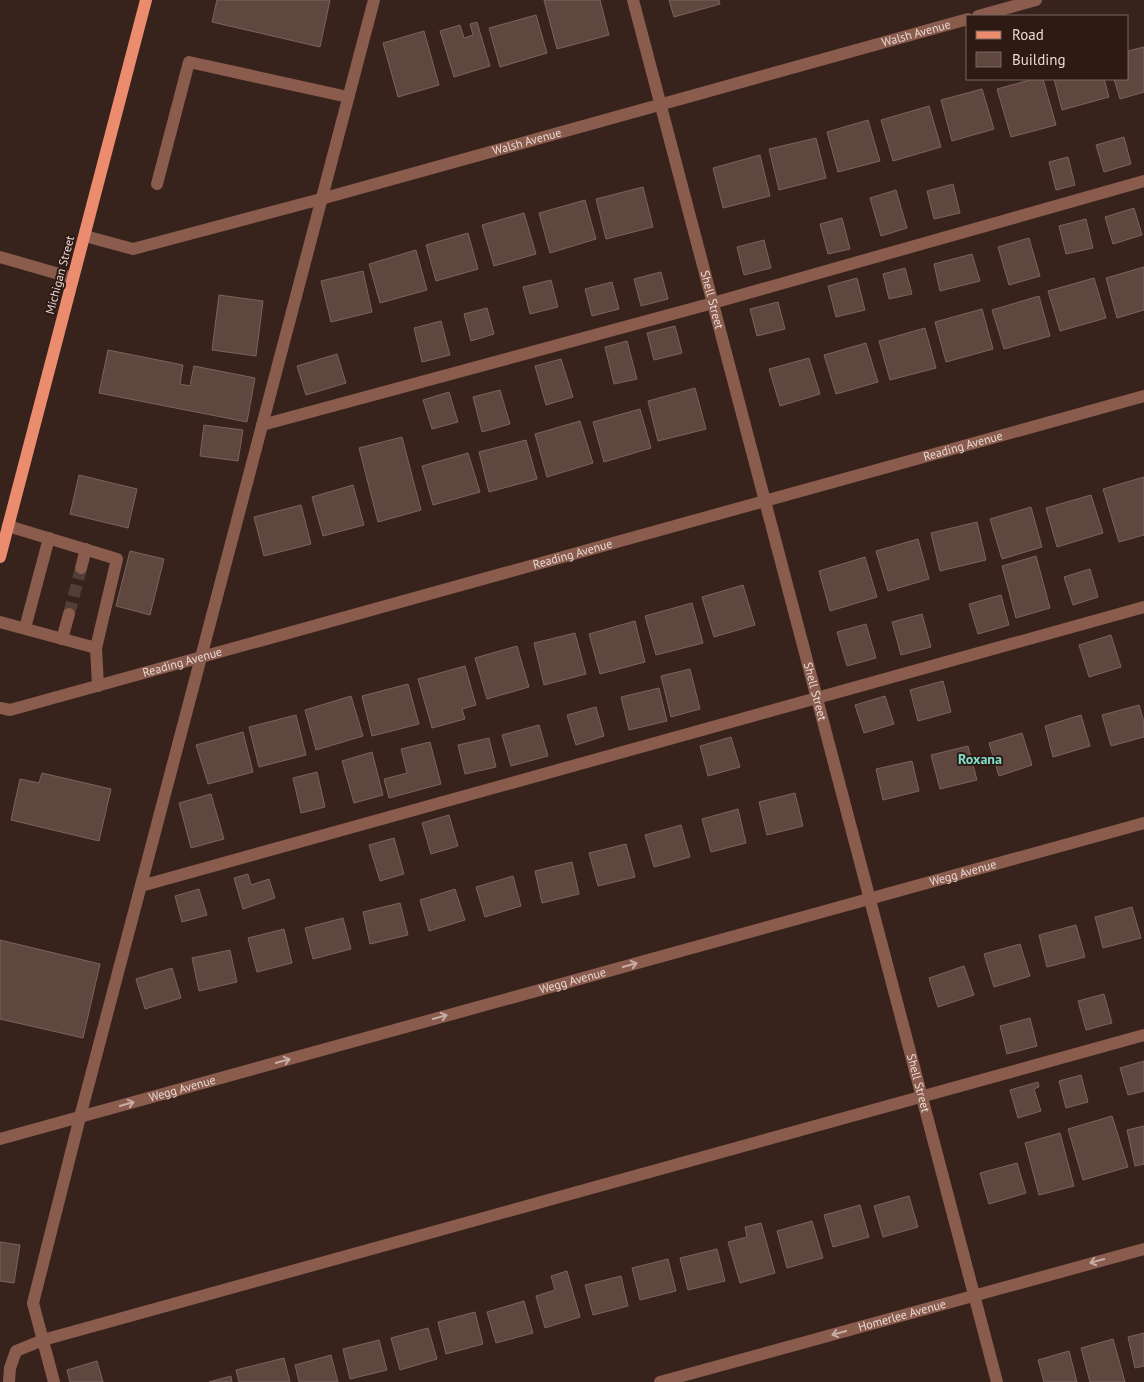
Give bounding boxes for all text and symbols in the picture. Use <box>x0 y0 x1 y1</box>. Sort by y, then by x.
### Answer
legend <box>966 15 1129 80</box>
street label: Walsh Avenue <box>880 16 952 50</box>
text: Road <box>1012 25 1044 44</box>
text: Building <box>1012 50 1066 69</box>
street label: Walsh Avenue <box>491 125 563 158</box>
street label: Michigan Street <box>42 234 77 316</box>
street label: Shell Street <box>698 269 727 331</box>
street label: Reading Avenue <box>921 428 1004 464</box>
street label: Reading Avenue <box>531 536 614 572</box>
street label: Reading Avenue <box>141 644 224 680</box>
street label: Shell Street <box>801 660 830 722</box>
district label: Roxana <box>958 750 1002 768</box>
street label: Wegg Avenue <box>928 856 998 889</box>
one-way arrow <box>622 959 638 969</box>
street label: Wegg Avenue <box>537 964 608 997</box>
one-way arrow <box>432 1012 448 1022</box>
street label: Shell Street <box>904 1052 934 1114</box>
one-way arrow <box>275 1055 291 1065</box>
street label: Wegg Avenue <box>147 1072 217 1105</box>
one-way arrow <box>118 1099 134 1109</box>
one-way arrow <box>1089 1257 1105 1267</box>
street label: Homerlee Avenue <box>856 1296 947 1334</box>
one-way arrow <box>832 1328 848 1338</box>

